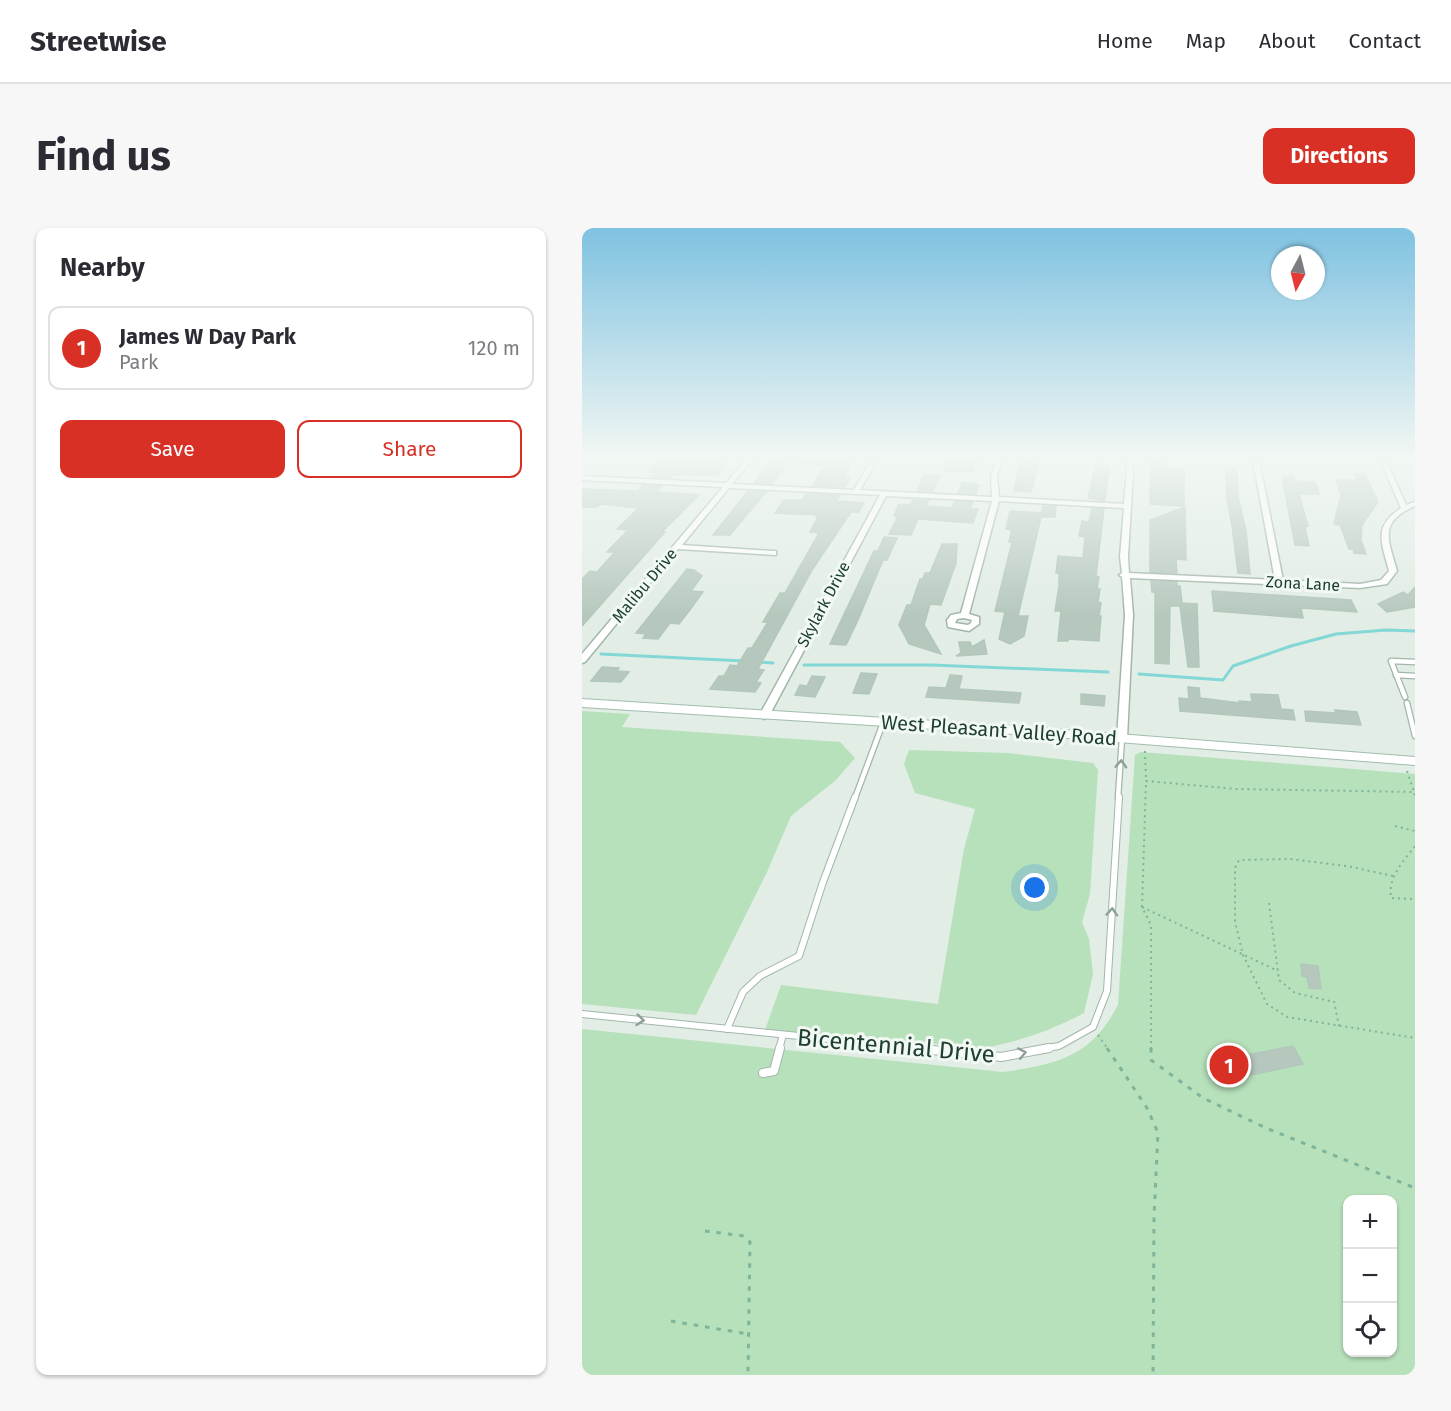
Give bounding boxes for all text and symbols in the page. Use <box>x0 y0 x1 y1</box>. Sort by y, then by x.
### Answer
text: Streetwise <box>30 25 167 58</box>
text: Home <box>1097 28 1153 54</box>
text: Map <box>1186 28 1226 54</box>
text: About <box>1259 28 1316 54</box>
text: Contact <box>1349 28 1421 54</box>
button: Directions <box>1263 128 1415 184</box>
text: Find us <box>36 131 171 181</box>
north arrow <box>1271 246 1325 300</box>
text: Nearby <box>60 252 145 283</box>
text: James W Day Park <box>119 323 296 350</box>
text: 1 <box>77 336 86 360</box>
text: 120 m <box>468 336 520 360</box>
text: Park <box>119 350 158 374</box>
button: Save <box>60 420 285 478</box>
button: Share <box>297 420 522 478</box>
street label: Malibu Drive <box>608 544 681 626</box>
street label: Skylark Drive <box>793 558 854 650</box>
street label: Zona Lane <box>1265 572 1341 595</box>
street label: West Pleasant Valley Road <box>880 710 1118 750</box>
one-way arrow <box>1114 759 1127 768</box>
your location <box>1020 873 1049 902</box>
one-way arrow <box>1105 907 1118 916</box>
one-way arrow <box>636 1013 645 1026</box>
street label: Bicentennial Drive <box>796 1023 996 1069</box>
pin: 1 <box>1210 1042 1248 1088</box>
one-way arrow <box>1017 1047 1027 1060</box>
map controls <box>1343 1195 1397 1357</box>
button: + <box>1343 1195 1397 1249</box>
button: − <box>1343 1249 1397 1303</box>
button: locate <box>1343 1303 1397 1357</box>

